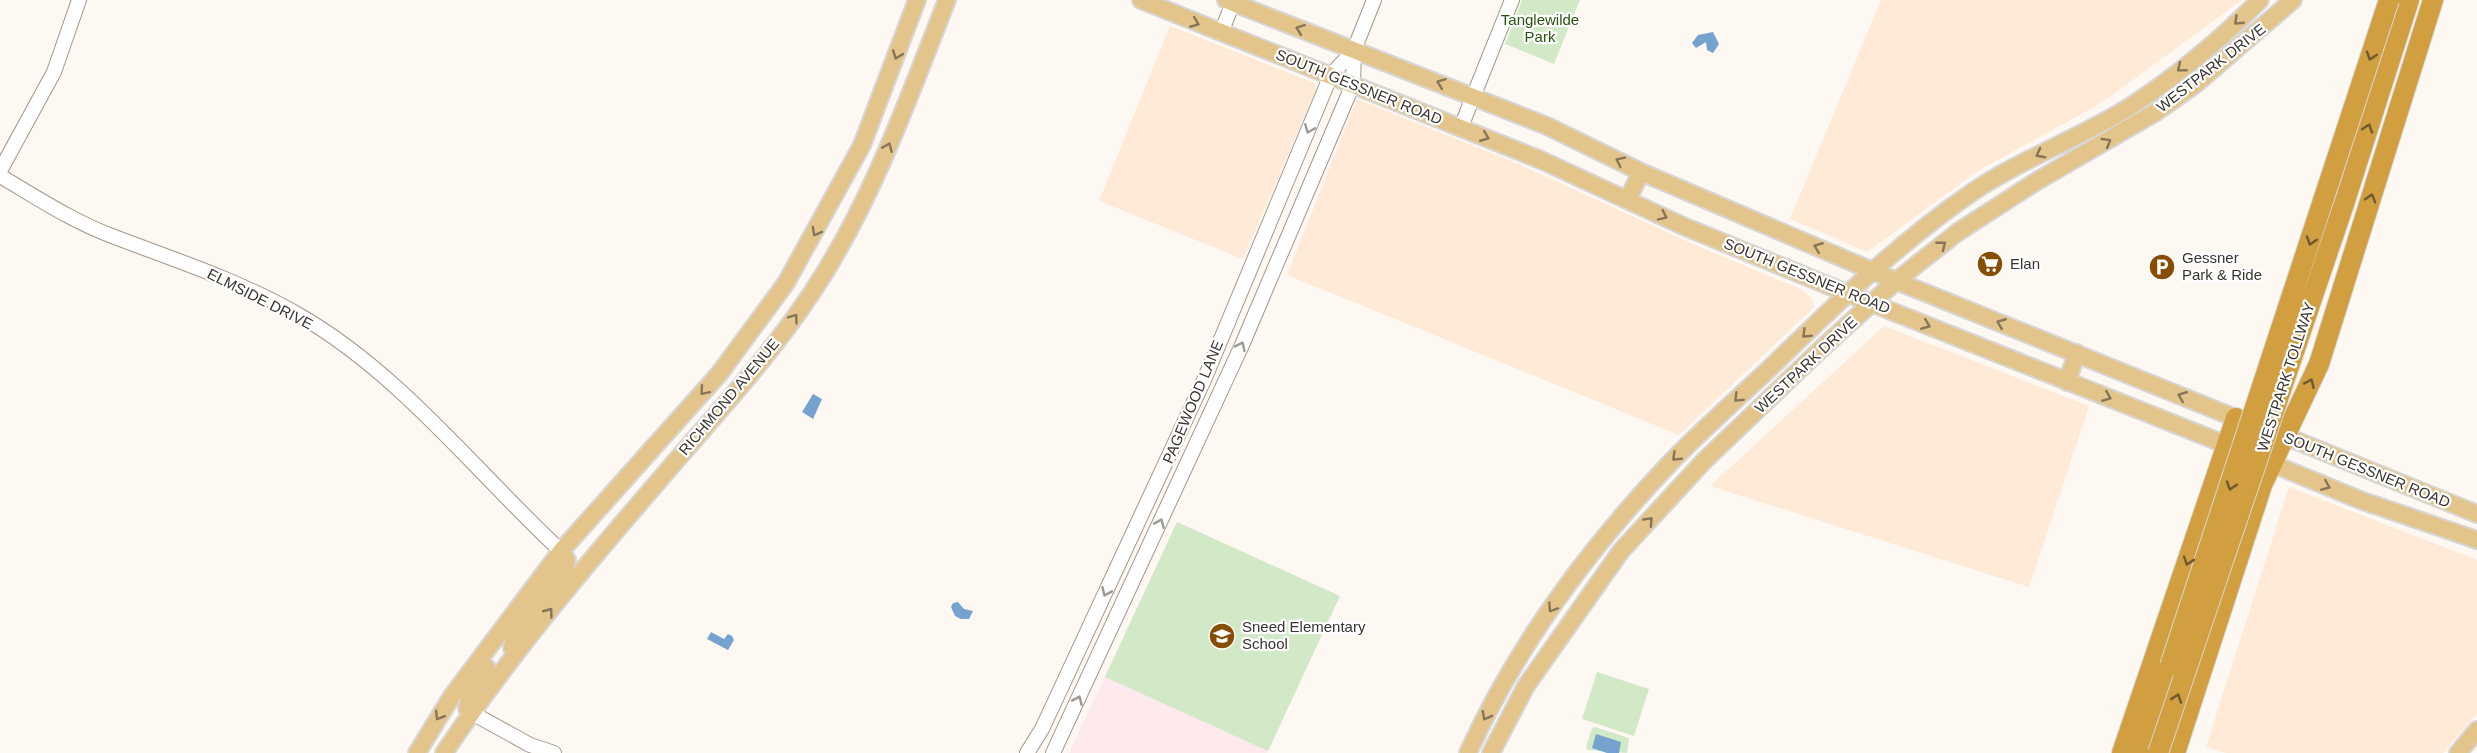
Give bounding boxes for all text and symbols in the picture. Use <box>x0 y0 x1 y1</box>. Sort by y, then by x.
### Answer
park label: Tanglewilde Park <box>1501 11 1579 45</box>
one-way arrow <box>2235 14 2245 25</box>
one-way arrow <box>1189 16 1200 28</box>
street label: WESTPARK DRIVE <box>2153 20 2268 115</box>
one-way arrow <box>1295 23 1306 36</box>
street label: SOUTH GESSNER ROAD <box>1274 45 1445 128</box>
one-way arrow <box>891 49 904 60</box>
one-way arrow <box>2366 50 2378 61</box>
one-way arrow <box>2177 61 2188 72</box>
one-way arrow <box>1436 78 1447 91</box>
one-way arrow <box>1304 123 1316 134</box>
one-way arrow <box>2361 123 2374 134</box>
one-way arrow <box>1479 130 1490 142</box>
one-way arrow <box>2101 138 2111 150</box>
one-way arrow <box>881 142 893 153</box>
one-way arrow <box>2036 147 2046 158</box>
one-way arrow <box>1615 157 1626 169</box>
one-way arrow <box>2364 193 2376 204</box>
one-way arrow <box>1657 209 1668 221</box>
one-way arrow <box>812 226 823 236</box>
street label: SOUTH GESSNER ROAD <box>1722 234 1893 317</box>
one-way arrow <box>2305 235 2318 246</box>
one-way arrow <box>1813 241 1824 254</box>
one-way arrow <box>1935 242 1946 253</box>
supermarket icon: Elan <box>1975 249 2005 279</box>
place label: Gessner Park & Ride <box>2182 249 2262 283</box>
parking icon: Gessner Park & Ride <box>2147 252 2177 282</box>
place label: Elan <box>2010 255 2040 272</box>
street label: ELMSIDE DRIVE <box>205 265 316 332</box>
street label: WESTPARK TOLLWAY <box>2253 300 2318 453</box>
one-way arrow <box>787 313 798 324</box>
street label: WESTPARK DRIVE <box>1751 313 1860 416</box>
one-way arrow <box>1919 318 1930 330</box>
one-way arrow <box>1996 318 2007 331</box>
one-way arrow <box>1802 326 1813 337</box>
street label: RICHMOND AVENUE <box>675 335 782 458</box>
street label: PAGEWOOD LANE <box>1159 338 1226 466</box>
one-way arrow <box>1234 342 1245 353</box>
one-way arrow <box>2303 379 2315 390</box>
one-way arrow <box>700 384 711 395</box>
one-way arrow <box>2101 390 2112 403</box>
one-way arrow <box>1735 391 1746 402</box>
one-way arrow <box>2177 391 2188 403</box>
street label: SOUTH GESSNER ROAD <box>2282 428 2453 511</box>
one-way arrow <box>1672 450 1683 461</box>
one-way arrow <box>2320 479 2331 491</box>
one-way arrow <box>2225 480 2238 491</box>
one-way arrow <box>1641 518 1652 529</box>
one-way arrow <box>1152 519 1164 530</box>
one-way arrow <box>2183 555 2196 566</box>
one-way arrow <box>1101 586 1113 597</box>
one-way arrow <box>1548 601 1559 612</box>
one-way arrow <box>541 608 552 619</box>
place label: Sneed Elementary School <box>1242 618 1366 652</box>
school or university icon: Sneed Elementary School <box>1207 621 1237 651</box>
one-way arrow <box>2170 693 2183 704</box>
one-way arrow <box>1071 696 1083 707</box>
one-way arrow <box>435 710 447 720</box>
one-way arrow <box>1482 710 1493 720</box>

